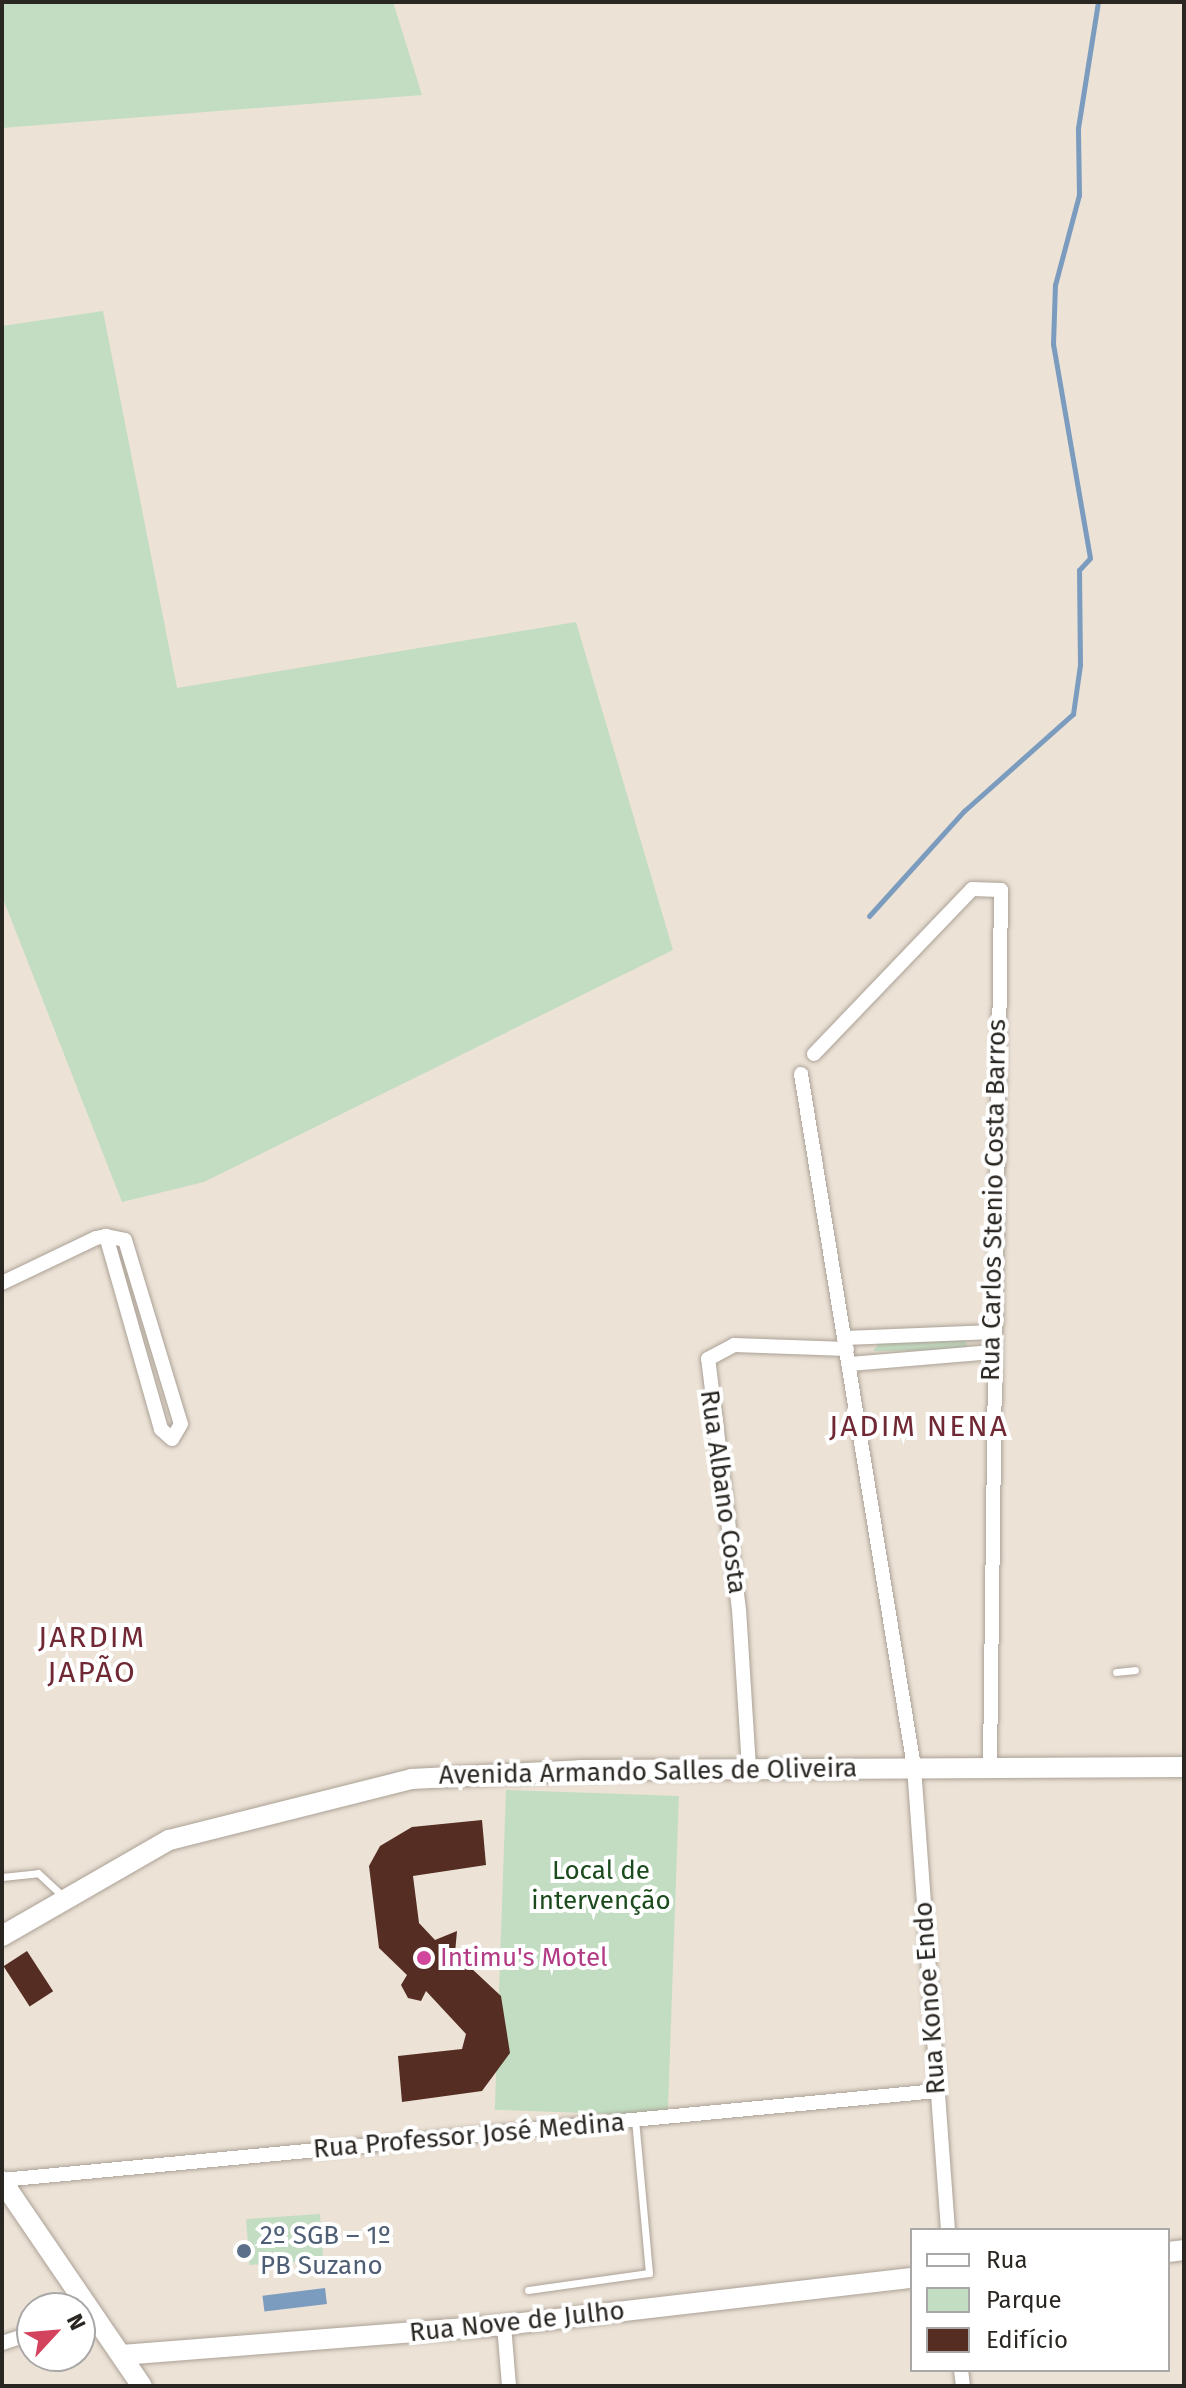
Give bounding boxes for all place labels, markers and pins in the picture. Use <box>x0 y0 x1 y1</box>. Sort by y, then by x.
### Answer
place label: Intimu's Motel <box>440 1942 608 1974</box>
marker: Intimu's Motel <box>415 1949 433 1967</box>
place label: 2º SGB – 1º PB Suzano <box>260 2220 391 2282</box>
marker: 2º SGB – 1º PB Suzano <box>235 2242 253 2260</box>

